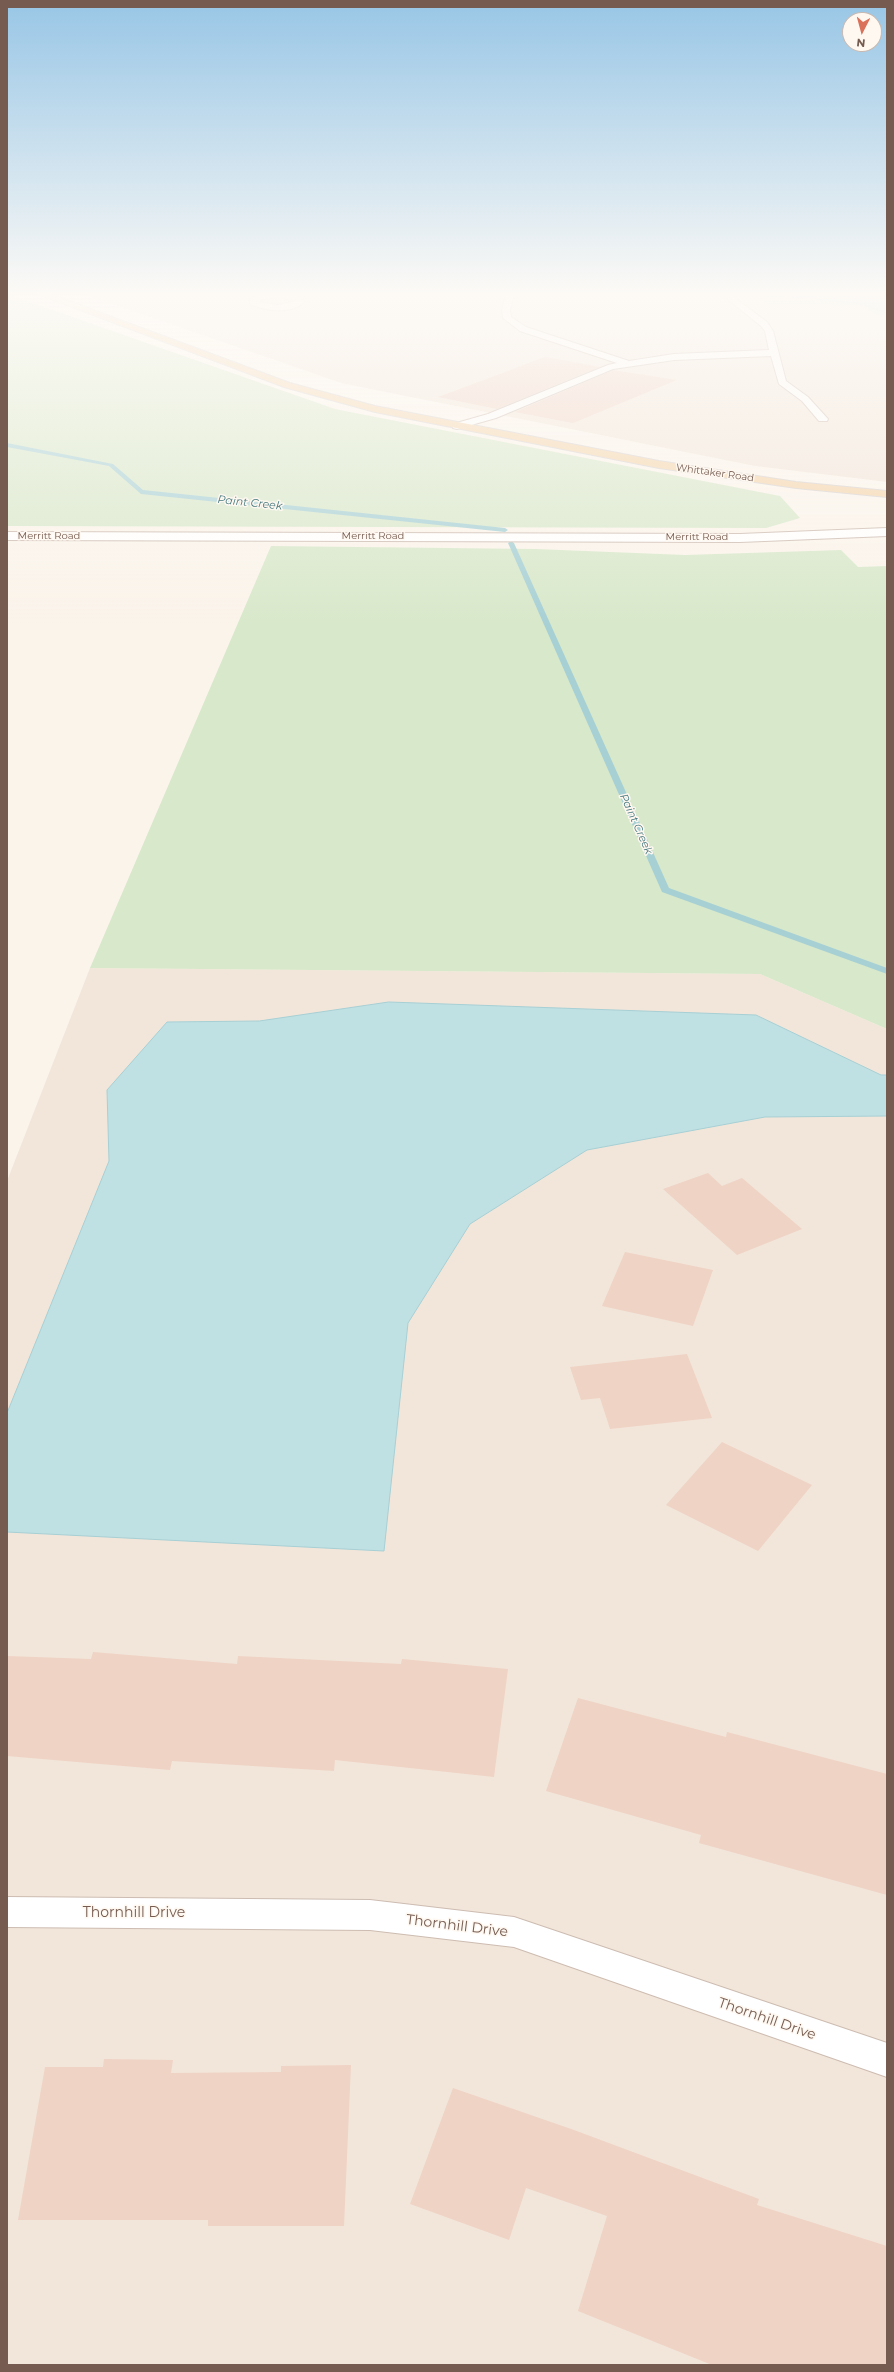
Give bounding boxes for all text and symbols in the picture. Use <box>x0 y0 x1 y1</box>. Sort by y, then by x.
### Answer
north arrow <box>842 12 882 52</box>
text: N <box>856 36 866 50</box>
street label: Whittaker Road <box>675 462 755 484</box>
water label: Paint Creek <box>217 493 283 513</box>
street label: Merritt Road <box>18 530 80 542</box>
street label: Merritt Road <box>342 530 404 542</box>
street label: Merritt Road <box>666 531 728 543</box>
water label: Paint Creek <box>617 792 655 856</box>
street label: Thornhill Drive <box>83 1905 185 1921</box>
street label: Thornhill Drive <box>405 1911 509 1941</box>
street label: Thornhill Drive <box>716 1994 818 2044</box>

